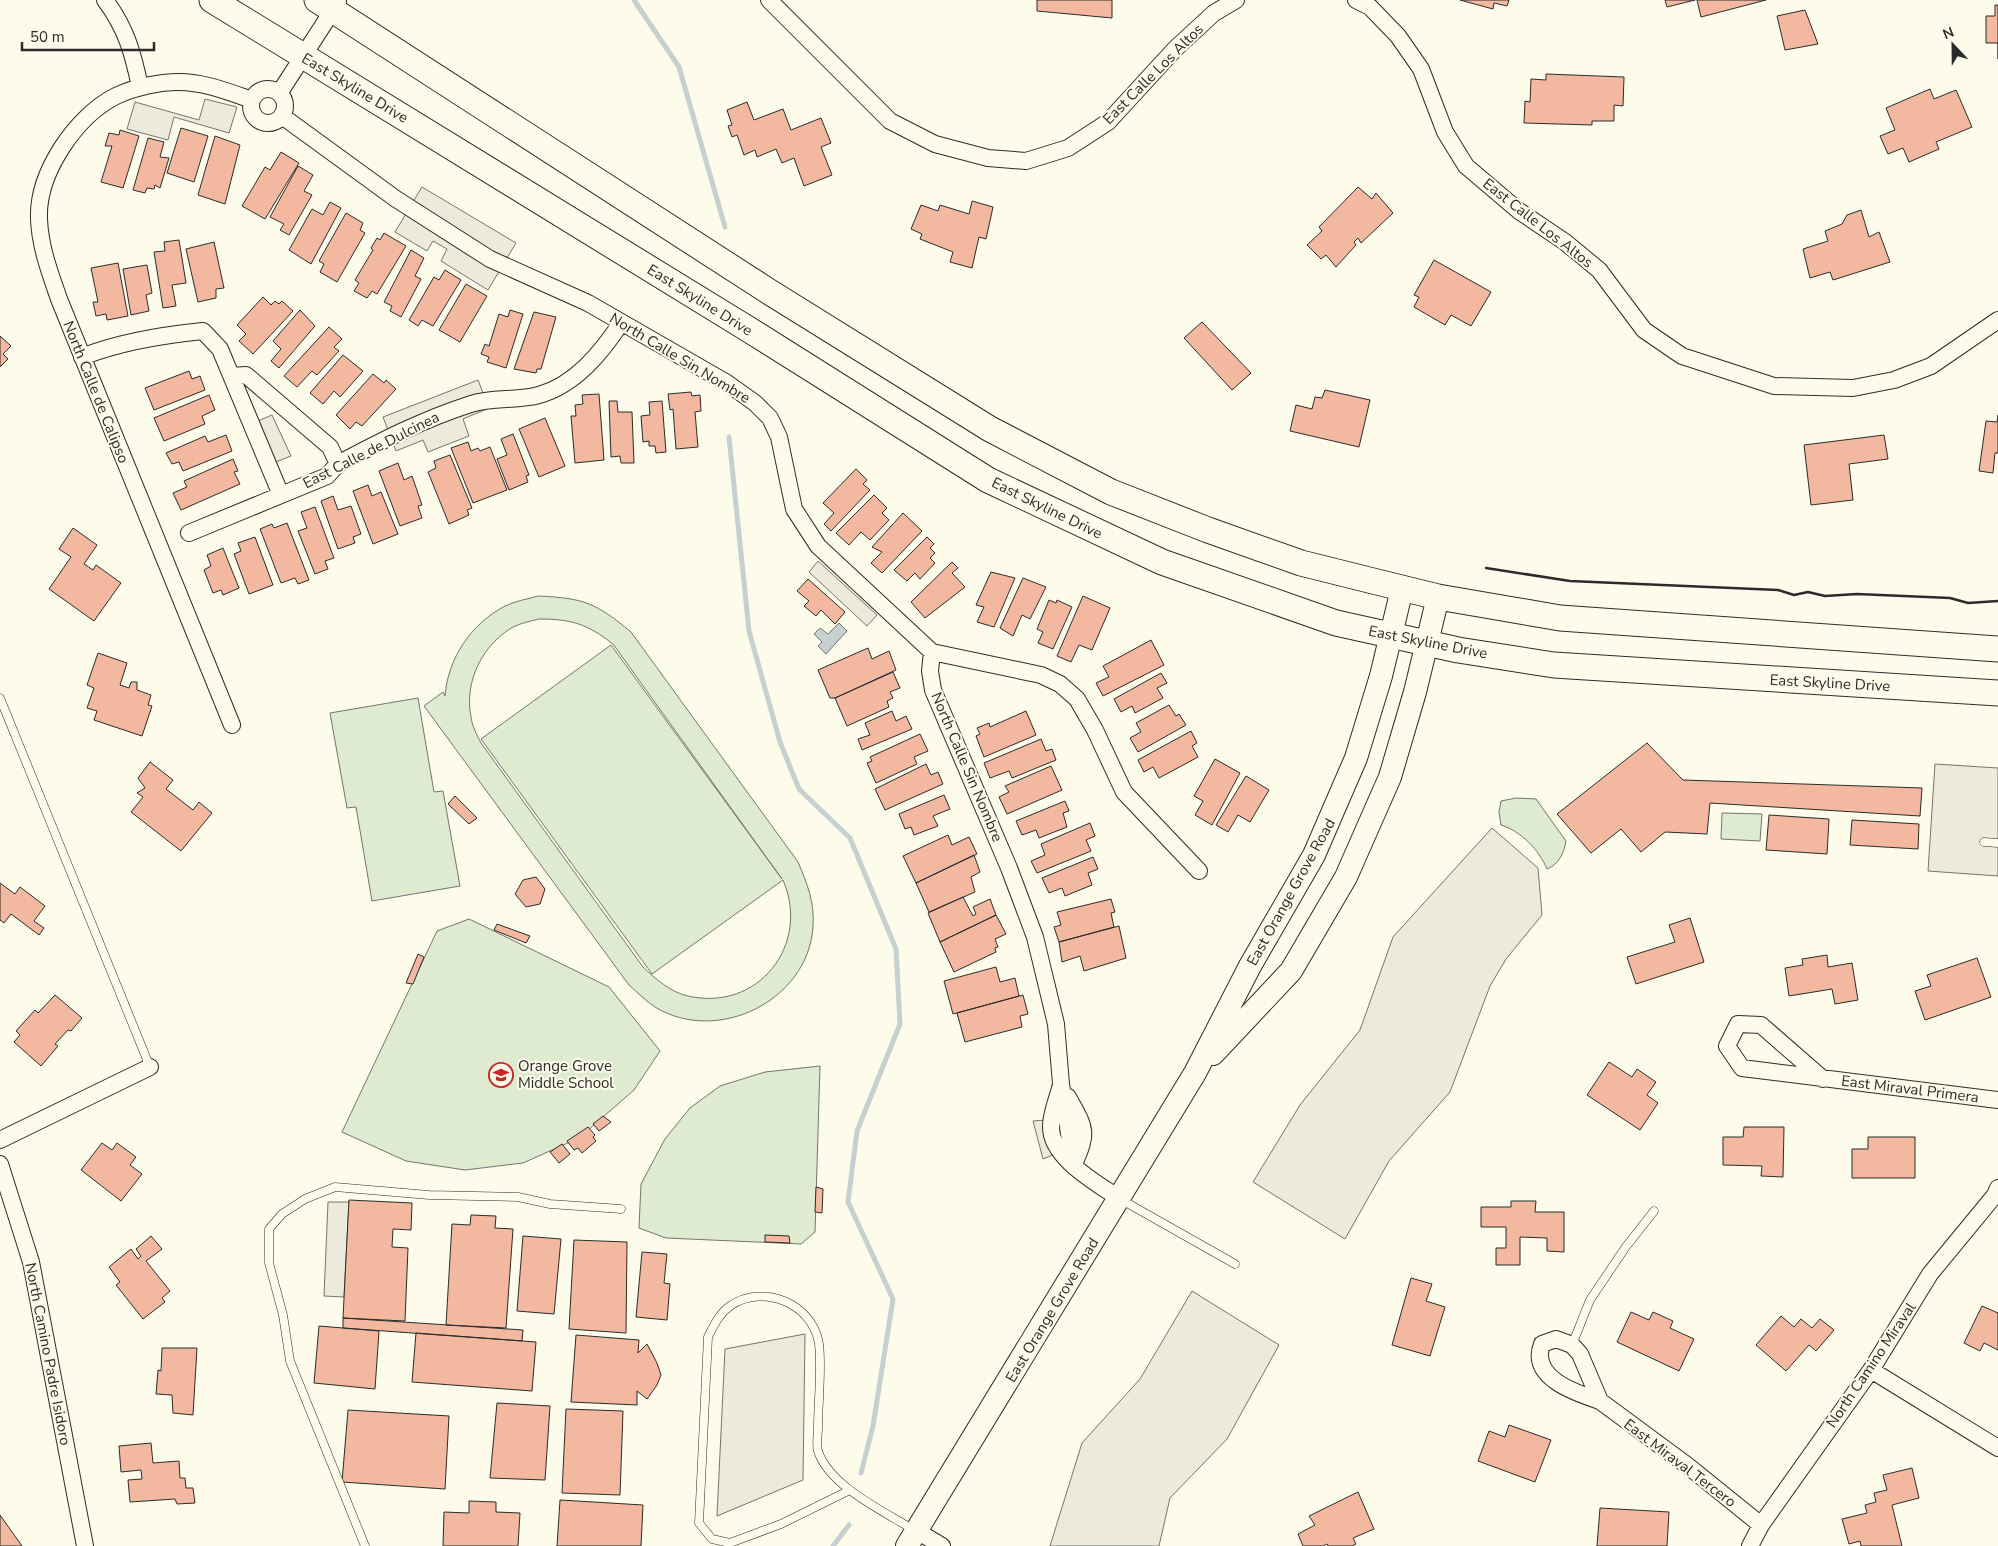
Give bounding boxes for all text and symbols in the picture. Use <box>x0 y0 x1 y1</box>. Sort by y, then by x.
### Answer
street label: East Calle Los Altos <box>1098 19 1208 129</box>
scale bar <box>22 20 155 52</box>
north arrow <box>1928 20 1978 70</box>
text: N <box>1940 23 1957 44</box>
text: 50 m <box>30 27 65 47</box>
street label: East Skyline Drive <box>298 48 412 128</box>
street label: East Calle Los Altos <box>1479 174 1597 272</box>
street label: East Skyline Drive <box>643 259 757 341</box>
street label: North Calle Sin Nombre <box>606 308 754 408</box>
street label: North Calle de Calipso <box>58 318 134 466</box>
street label: East Calle de Dulcinea <box>299 407 443 493</box>
street label: East Skyline Drive <box>988 473 1106 543</box>
street label: East Skyline Drive <box>1367 621 1489 663</box>
street label: East Skyline Drive <box>1769 670 1891 696</box>
street label: North Calle Sin Nombre <box>926 689 1008 845</box>
street label: East Orange Grove Road <box>1242 815 1340 969</box>
place label: Orange Grove Middle School <box>518 1056 614 1093</box>
school or university icon: Orange Grove Middle School <box>488 1062 514 1088</box>
street label: East Miraval Primera <box>1840 1071 1980 1107</box>
street label: East Orange Grove Road <box>1001 1234 1103 1386</box>
street label: North Camino Padre Isidoro <box>20 1261 76 1447</box>
street label: North Camino Miraval <box>1822 1298 1921 1432</box>
street label: East Miraval Tercero <box>1620 1414 1740 1512</box>

